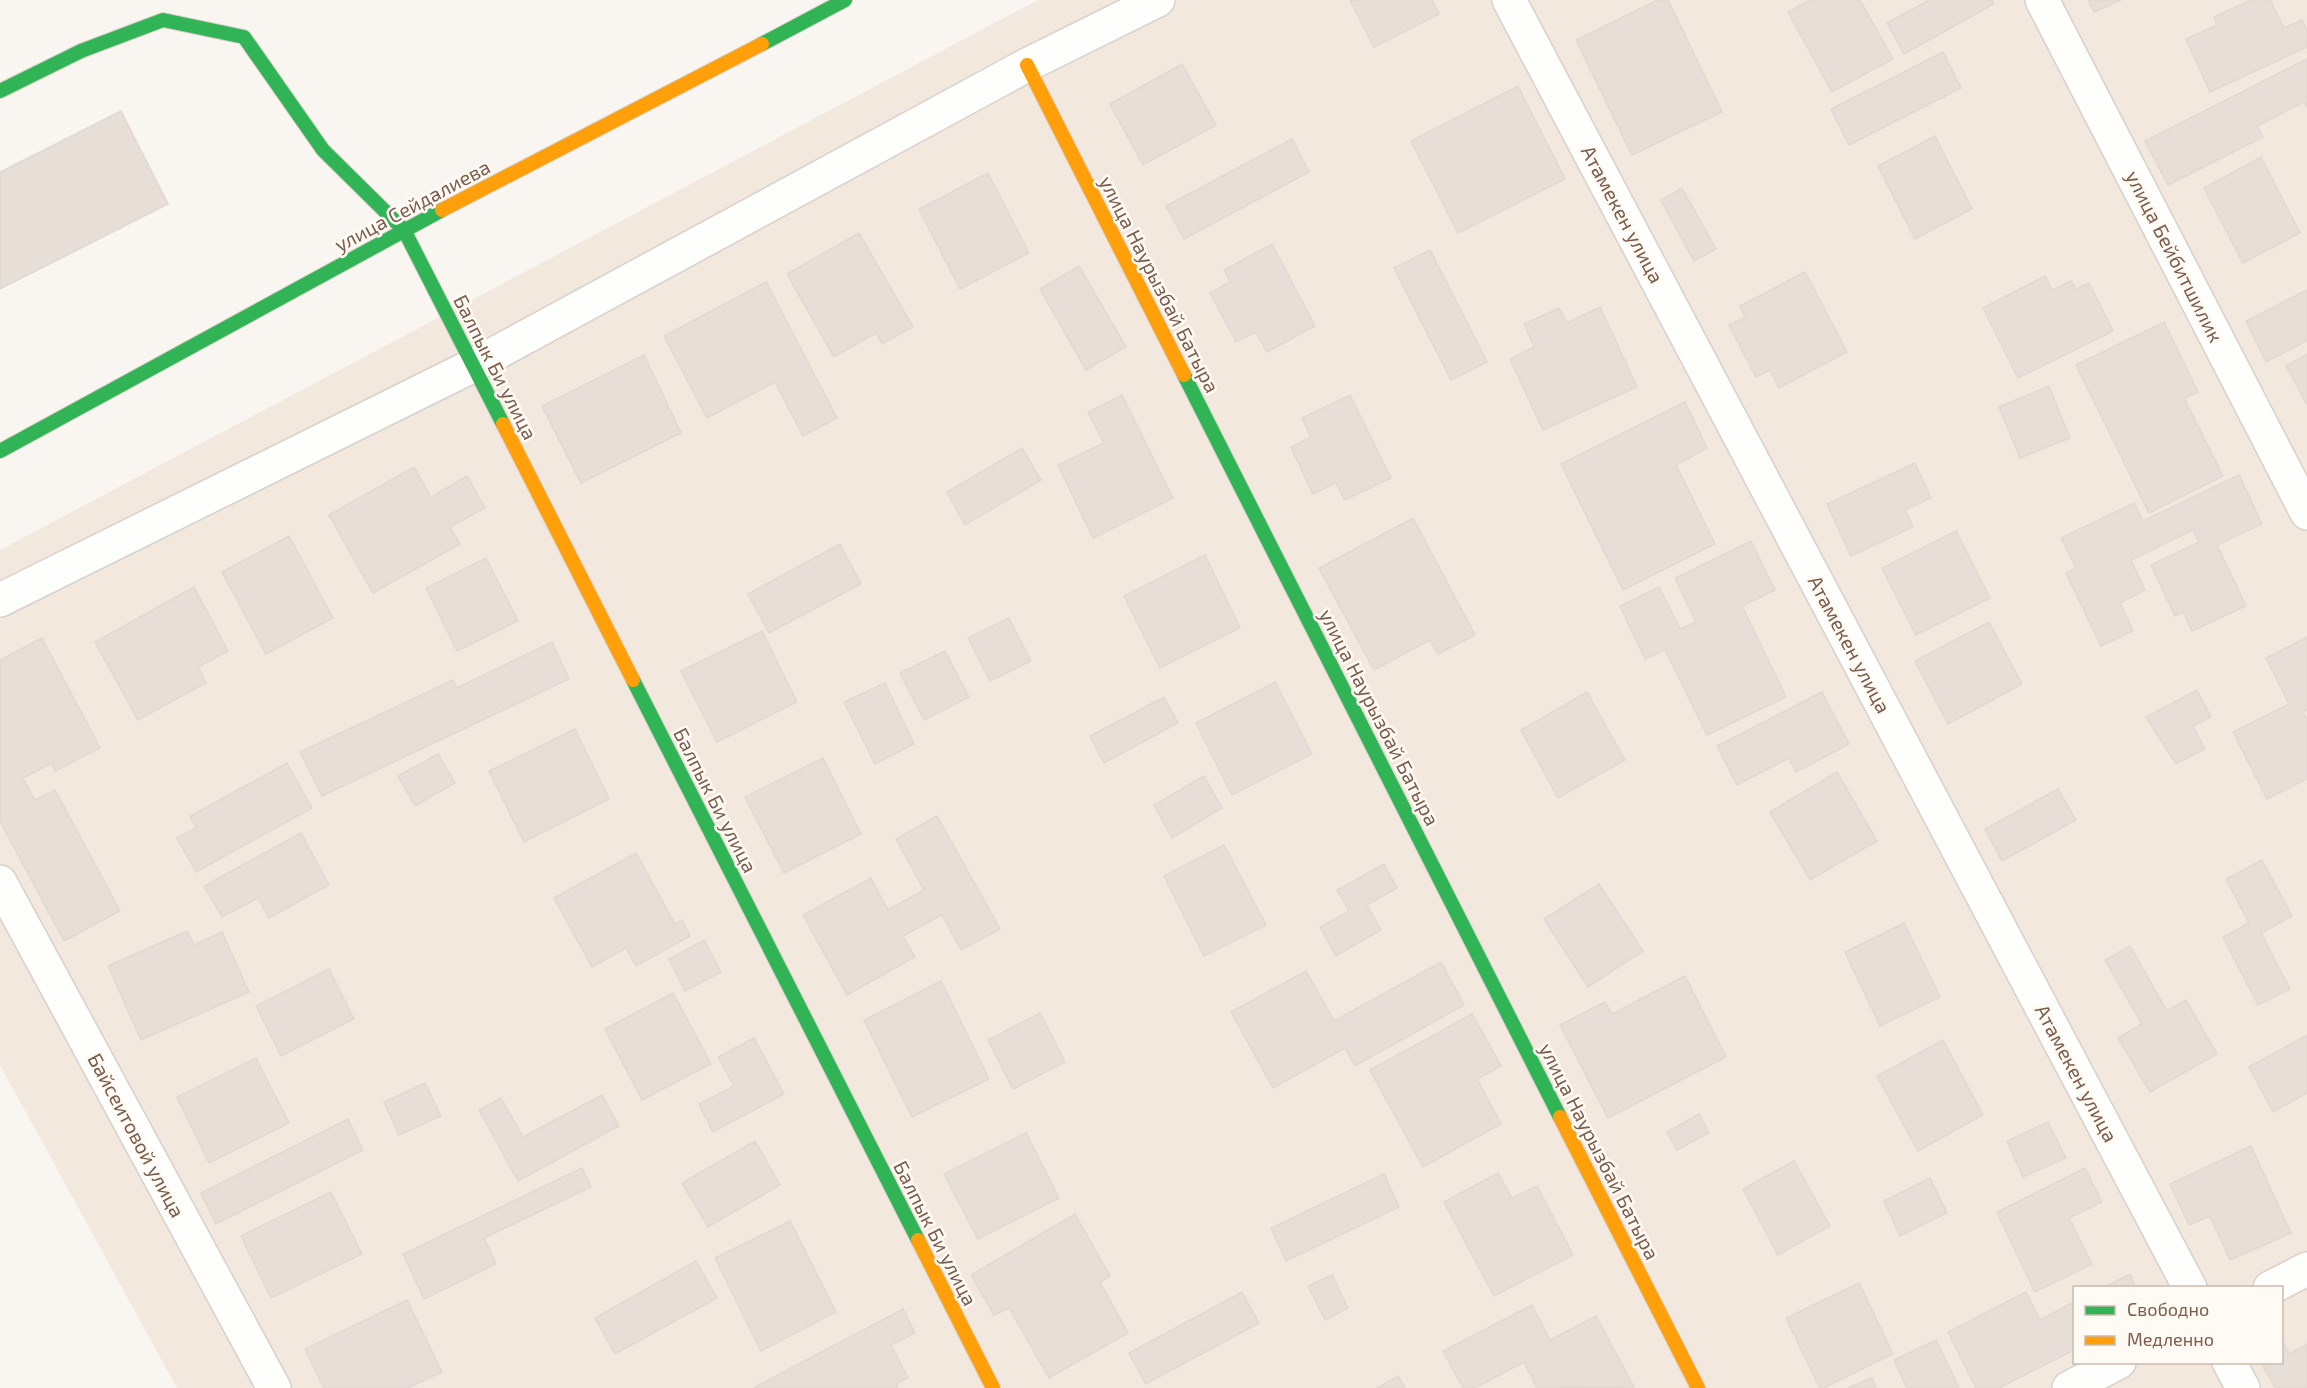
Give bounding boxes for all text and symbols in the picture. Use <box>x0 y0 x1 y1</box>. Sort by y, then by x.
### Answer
street label: Атамекен улица <box>1576 141 1669 287</box>
street label: улица Сейдалиева <box>330 154 494 257</box>
street label: улица Бейбитшилик <box>2120 166 2229 347</box>
street label: улица Наурызбай Батыра <box>1094 172 1225 397</box>
street label: Балпык Би улица <box>448 291 543 444</box>
street label: Атамекен улица <box>1803 571 1896 717</box>
street label: улица Наурызбай Батыра <box>1314 605 1445 830</box>
street label: Балпык Би улица <box>668 724 763 877</box>
street label: Атамекен улица <box>2030 1000 2123 1146</box>
street label: улица Наурызбай Батыра <box>1534 1039 1665 1264</box>
street label: Байсеитовой улица <box>83 1049 190 1222</box>
street label: Балпык Би улица <box>888 1157 983 1310</box>
legend <box>2073 1286 2283 1364</box>
text: Свободно <box>2127 1298 2209 1320</box>
text: Медленно <box>2127 1328 2214 1350</box>

